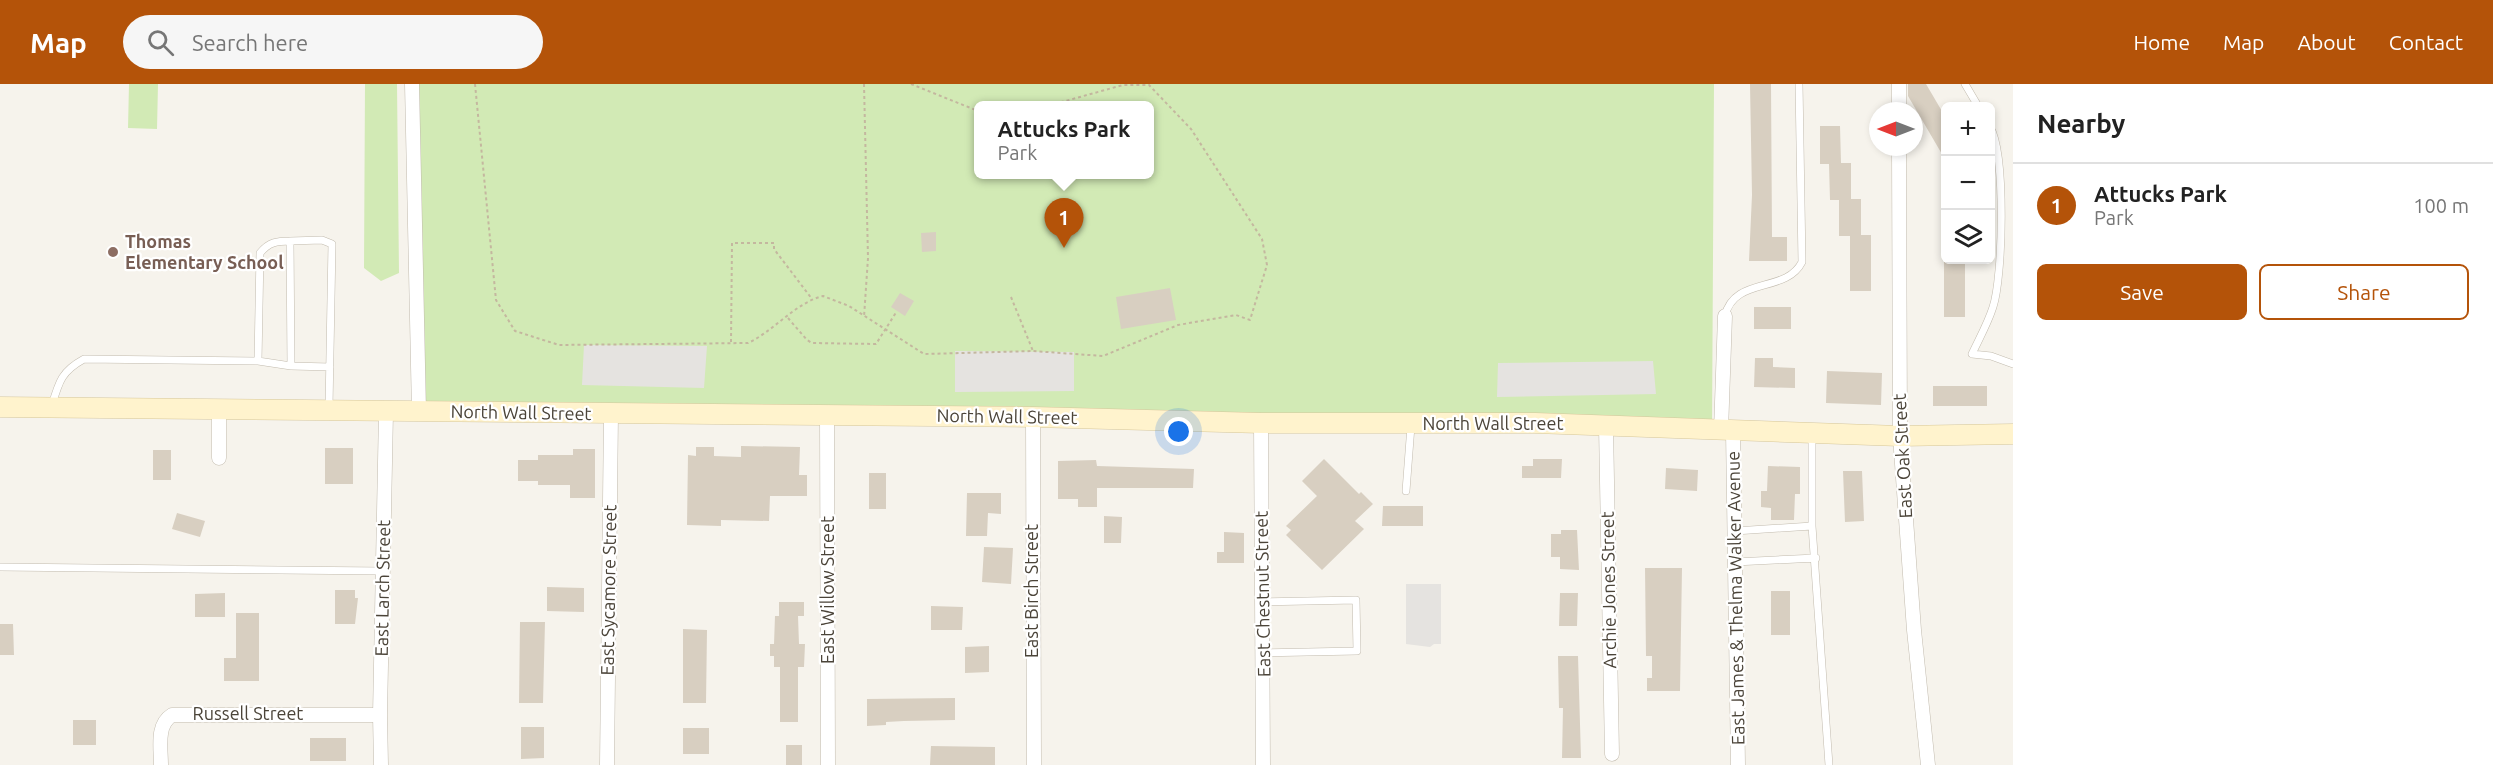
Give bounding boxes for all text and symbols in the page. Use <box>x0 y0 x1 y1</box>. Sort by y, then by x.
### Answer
search box <box>123 15 543 69</box>
icon: search <box>144 26 177 59</box>
text: Map <box>30 27 87 58</box>
text: Search here <box>192 30 308 55</box>
text: Home <box>2133 30 2190 54</box>
text: Map <box>2223 30 2264 54</box>
text: About <box>2297 30 2356 54</box>
text: Contact <box>2389 30 2463 54</box>
popup <box>974 101 1154 179</box>
north arrow <box>1869 102 1923 156</box>
map controls <box>1941 102 1995 264</box>
button: + <box>1941 102 1995 156</box>
text: Nearby <box>2037 109 2125 138</box>
text: Attucks Park <box>998 116 1130 141</box>
text: Park <box>998 141 1037 164</box>
button: − <box>1941 156 1995 210</box>
text: Attucks Park <box>2094 181 2227 206</box>
text: 1 <box>2051 194 2062 217</box>
text: 100 m <box>2413 194 2469 217</box>
pin: 1 <box>1044 198 1084 248</box>
text: Park <box>2094 206 2134 229</box>
button: layers <box>1941 210 1995 264</box>
place label: Thomas Elementary School <box>125 231 284 272</box>
marker: Thomas Elementary School <box>106 245 120 259</box>
button: Save <box>2037 264 2247 320</box>
button: Share <box>2259 264 2469 320</box>
street label: East Oak Street <box>1889 393 1915 519</box>
street label: North Wall Street <box>450 401 592 423</box>
street label: North Wall Street <box>936 405 1078 427</box>
street label: North Wall Street <box>1422 413 1564 433</box>
your location <box>1164 417 1193 446</box>
street label: East James & Thelma Walker Avenue <box>1722 451 1748 745</box>
street label: East Sycamore Street <box>597 504 619 676</box>
street label: East Chestnut Street <box>1251 511 1273 677</box>
street label: Archie Jones Street <box>1597 511 1619 669</box>
street label: East Willow Street <box>817 516 837 664</box>
street label: East Larch Street <box>371 520 393 656</box>
street label: East Birch Street <box>1021 524 1041 658</box>
street label: Russell Street <box>193 703 303 723</box>

